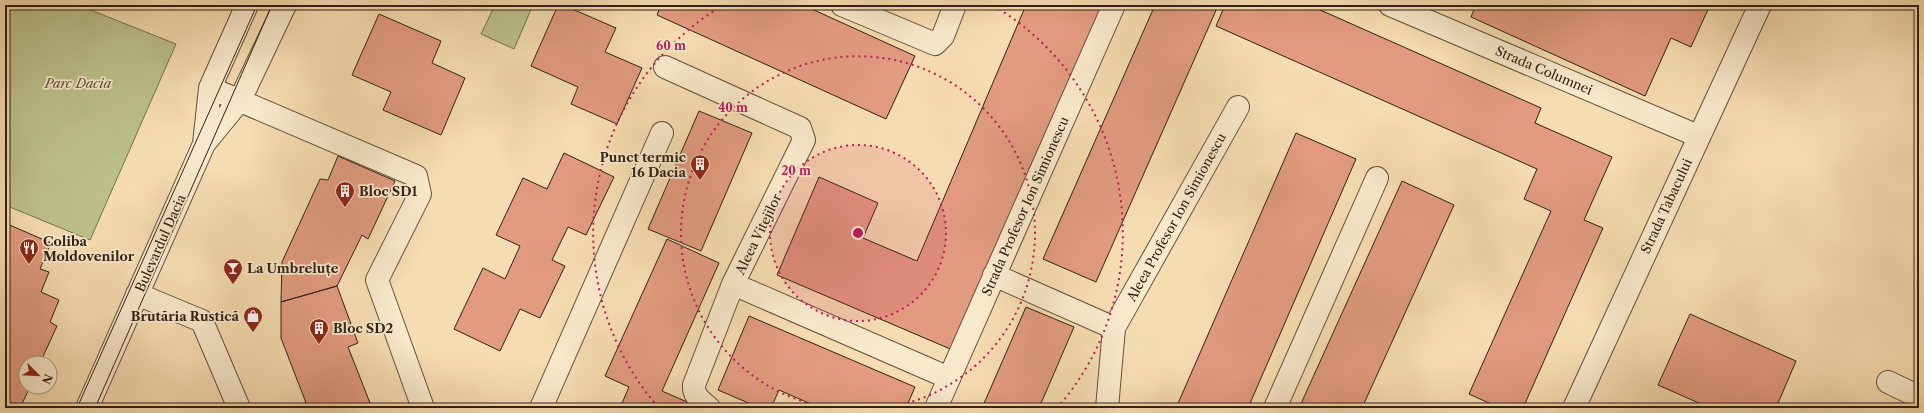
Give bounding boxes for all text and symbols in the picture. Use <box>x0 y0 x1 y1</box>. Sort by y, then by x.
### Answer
text: 60 m <box>656 38 686 53</box>
street label: Strada Columnei <box>1493 42 1595 98</box>
park label: Parc Dacia <box>44 75 111 91</box>
text: 40 m <box>718 100 748 115</box>
street label: Strada Profesor Ion Simionescu <box>978 114 1072 298</box>
street label: Aleea Profesor Ion Simionescu <box>1122 130 1229 305</box>
place label: Punct termic 16 Dacia <box>600 149 686 180</box>
building icon: Punct termic 16 Dacia <box>689 153 711 181</box>
street label: Strada Tabacului <box>1637 156 1695 256</box>
text: 20 m <box>781 163 811 178</box>
building icon: Bloc SD1 <box>334 180 356 208</box>
place label: Bloc SD1 <box>359 183 417 199</box>
street label: Aleea Vitejilor <box>731 191 785 278</box>
street label: Bulevardul Dacia <box>131 192 189 294</box>
centre of rings <box>851 226 865 240</box>
place label: Coliba Moldovenilor <box>43 233 135 264</box>
restaurant icon: Coliba Moldovenilor <box>18 237 40 265</box>
bar icon: La Umbreluțe <box>222 257 244 285</box>
place label: La Umbreluțe <box>247 260 339 277</box>
shop icon: Brutăria Rustică <box>242 305 264 333</box>
place label: Brutăria Rustică <box>131 308 239 324</box>
building icon: Bloc SD2 <box>308 317 330 345</box>
place label: Bloc SD2 <box>333 320 393 336</box>
north arrow <box>18 355 58 395</box>
text: N <box>39 372 55 387</box>

